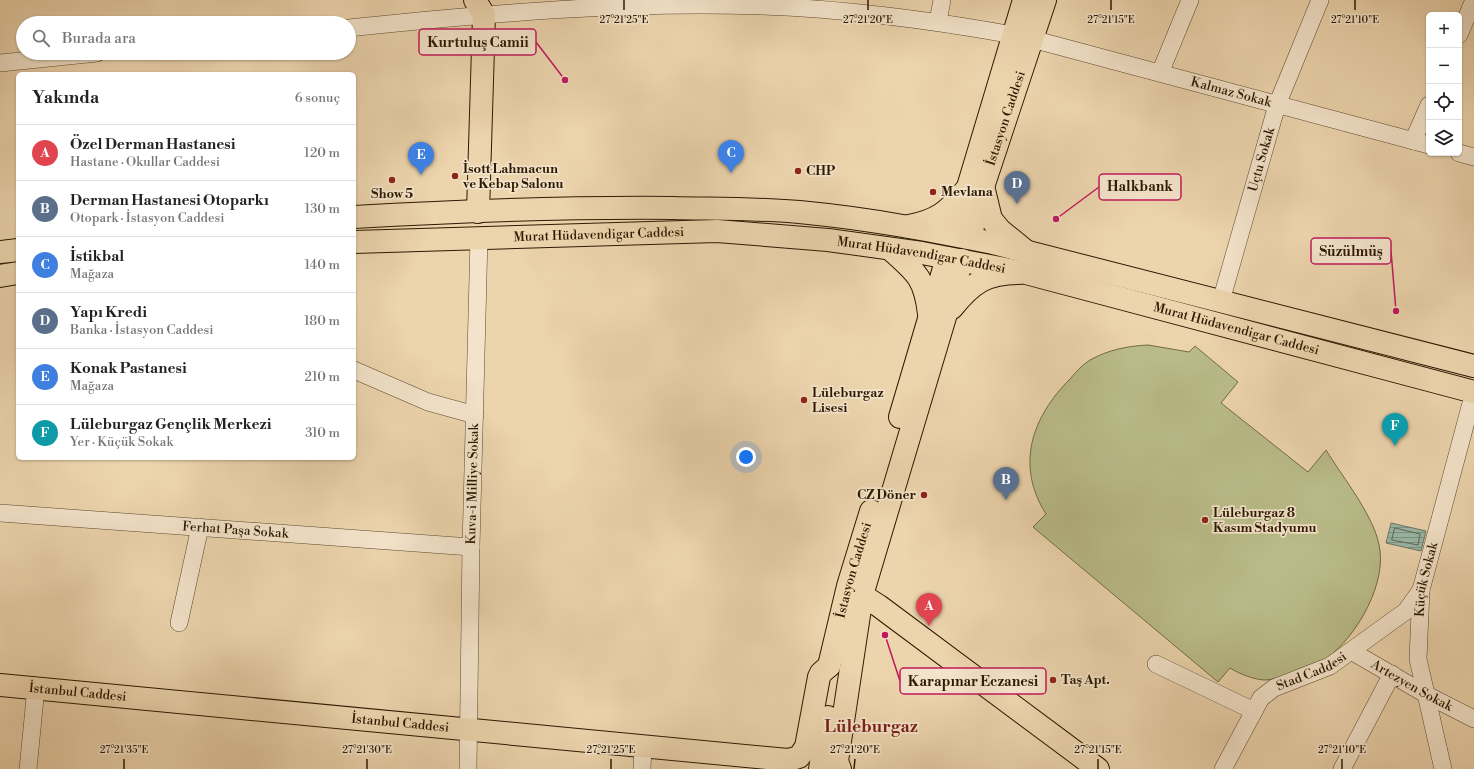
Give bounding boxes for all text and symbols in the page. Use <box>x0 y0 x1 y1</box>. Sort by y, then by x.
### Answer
map controls <box>1426 12 1462 156</box>
button: + <box>1426 12 1462 48</box>
text: 27°21'25"E <box>600 14 648 26</box>
text: 27°21'20"E <box>843 14 893 26</box>
text: 27°21'15"E <box>1087 14 1135 26</box>
text: 27°21'10"E <box>1331 14 1379 26</box>
search box <box>16 16 356 60</box>
icon: search <box>30 27 52 49</box>
text: Burada ara <box>62 29 136 48</box>
callout: Kurtuluş Camii <box>419 29 536 55</box>
text: Kurtuluş Camii <box>427 34 529 52</box>
button: − <box>1426 48 1462 84</box>
street label: İstasyon Caddesi <box>982 69 1029 168</box>
street label: Kalmaz Sokak <box>1189 74 1274 111</box>
button: locate <box>1426 84 1462 120</box>
text: Yakında <box>32 87 99 109</box>
text: 6 sonuç <box>295 90 340 106</box>
button: layers <box>1426 120 1462 156</box>
street label: Uçtu Sokak <box>1245 125 1278 194</box>
text: Özel Derman Hastanesi <box>70 135 236 154</box>
pin: C <box>718 140 744 173</box>
pin: E <box>408 142 434 175</box>
text: A <box>40 145 50 161</box>
text: 120 m <box>304 145 340 161</box>
text: Hastane · Okullar Caddesi <box>70 154 220 170</box>
place label: İsott Lahmacun ve Kebap Salonu <box>462 160 564 192</box>
place label: CHP <box>806 163 836 179</box>
marker: CHP <box>793 166 803 176</box>
marker: İsott Lahmacun ve Kebap Salonu <box>450 171 460 181</box>
pin: D <box>1004 171 1030 204</box>
callout: Halkbank <box>1099 174 1181 200</box>
marker: Show 5 <box>387 175 397 185</box>
text: Halkbank <box>1107 178 1173 196</box>
place label: Mevlana <box>941 184 994 200</box>
place label: Show 5 <box>371 186 413 202</box>
marker: Mevlana <box>928 187 938 197</box>
text: Derman Hastanesi Otoparkı <box>70 191 269 210</box>
text: B <box>40 201 50 217</box>
text: 130 m <box>305 201 340 217</box>
text: Otopark · İstasyon Caddesi <box>70 210 224 226</box>
street label: Murat Hüdavendigar Caddesi <box>513 224 685 245</box>
street label: Murat Hüdavendigar Caddesi <box>836 233 1007 277</box>
callout: Süzülmüş <box>1311 238 1391 264</box>
text: Süzülmüş <box>1319 243 1383 261</box>
text: İstikbal <box>70 247 124 266</box>
text: C <box>40 257 50 273</box>
text: 140 m <box>304 257 340 273</box>
text: Mağaza <box>70 266 114 282</box>
street label: Murat Hüdavendigar Caddesi <box>1152 299 1321 359</box>
text: Yapı Kredi <box>70 303 147 322</box>
text: D <box>40 313 50 329</box>
text: 180 m <box>304 313 340 329</box>
text: Banka · İstasyon Caddesi <box>70 322 213 338</box>
text: Konak Pastanesi <box>70 359 187 378</box>
text: E <box>40 369 50 385</box>
text: 210 m <box>305 369 340 385</box>
text: Mağaza <box>70 378 114 394</box>
place label: Lüleburgaz Lisesi <box>812 385 884 416</box>
marker: Lüleburgaz Lisesi <box>799 395 809 405</box>
pin: F <box>1382 413 1408 446</box>
text: Lüleburgaz Gençlik Merkezi <box>70 415 271 434</box>
street label: Kuva-i Milliye Sokak <box>463 422 482 545</box>
text: F <box>40 425 50 441</box>
text: 310 m <box>305 425 340 441</box>
text: Yer · Küçük Sokak <box>70 434 173 450</box>
your location <box>736 447 756 467</box>
pin: B <box>993 467 1019 500</box>
place label: CZ Döner <box>857 487 916 503</box>
marker: CZ Döner <box>919 490 929 500</box>
place label: Lüleburgaz 8 Kasım Stadyumu <box>1213 505 1317 536</box>
marker: Lüleburgaz 8 Kasım Stadyumu <box>1200 515 1210 525</box>
street label: Ferhat Paşa Sokak <box>182 518 290 542</box>
street label: İstasyon Caddesi <box>832 520 875 620</box>
street label: Küçük Sokak <box>1412 539 1442 617</box>
pin: A <box>916 593 942 626</box>
street label: Stad Caddesi <box>1274 648 1350 694</box>
street label: Artezyen Sokak <box>1367 656 1456 715</box>
callout: Karapınar Eczanesi <box>900 668 1046 694</box>
place label: Taş Apt. <box>1061 672 1110 688</box>
text: Karapınar Eczanesi <box>908 673 1039 691</box>
marker: Taş Apt. <box>1048 675 1058 685</box>
street label: İstanbul Caddesi <box>28 679 127 705</box>
street label: İstanbul Caddesi <box>351 709 450 736</box>
district label: Lüleburgaz <box>824 716 918 738</box>
text: 27°21'35"E <box>100 744 148 756</box>
text: 27°21'30"E <box>342 744 392 756</box>
text: 27°21'25"E <box>587 744 635 756</box>
text: 27°21'20"E <box>830 744 880 756</box>
text: 27°21'15"E <box>1074 744 1122 756</box>
text: 27°21'10"E <box>1318 744 1366 756</box>

